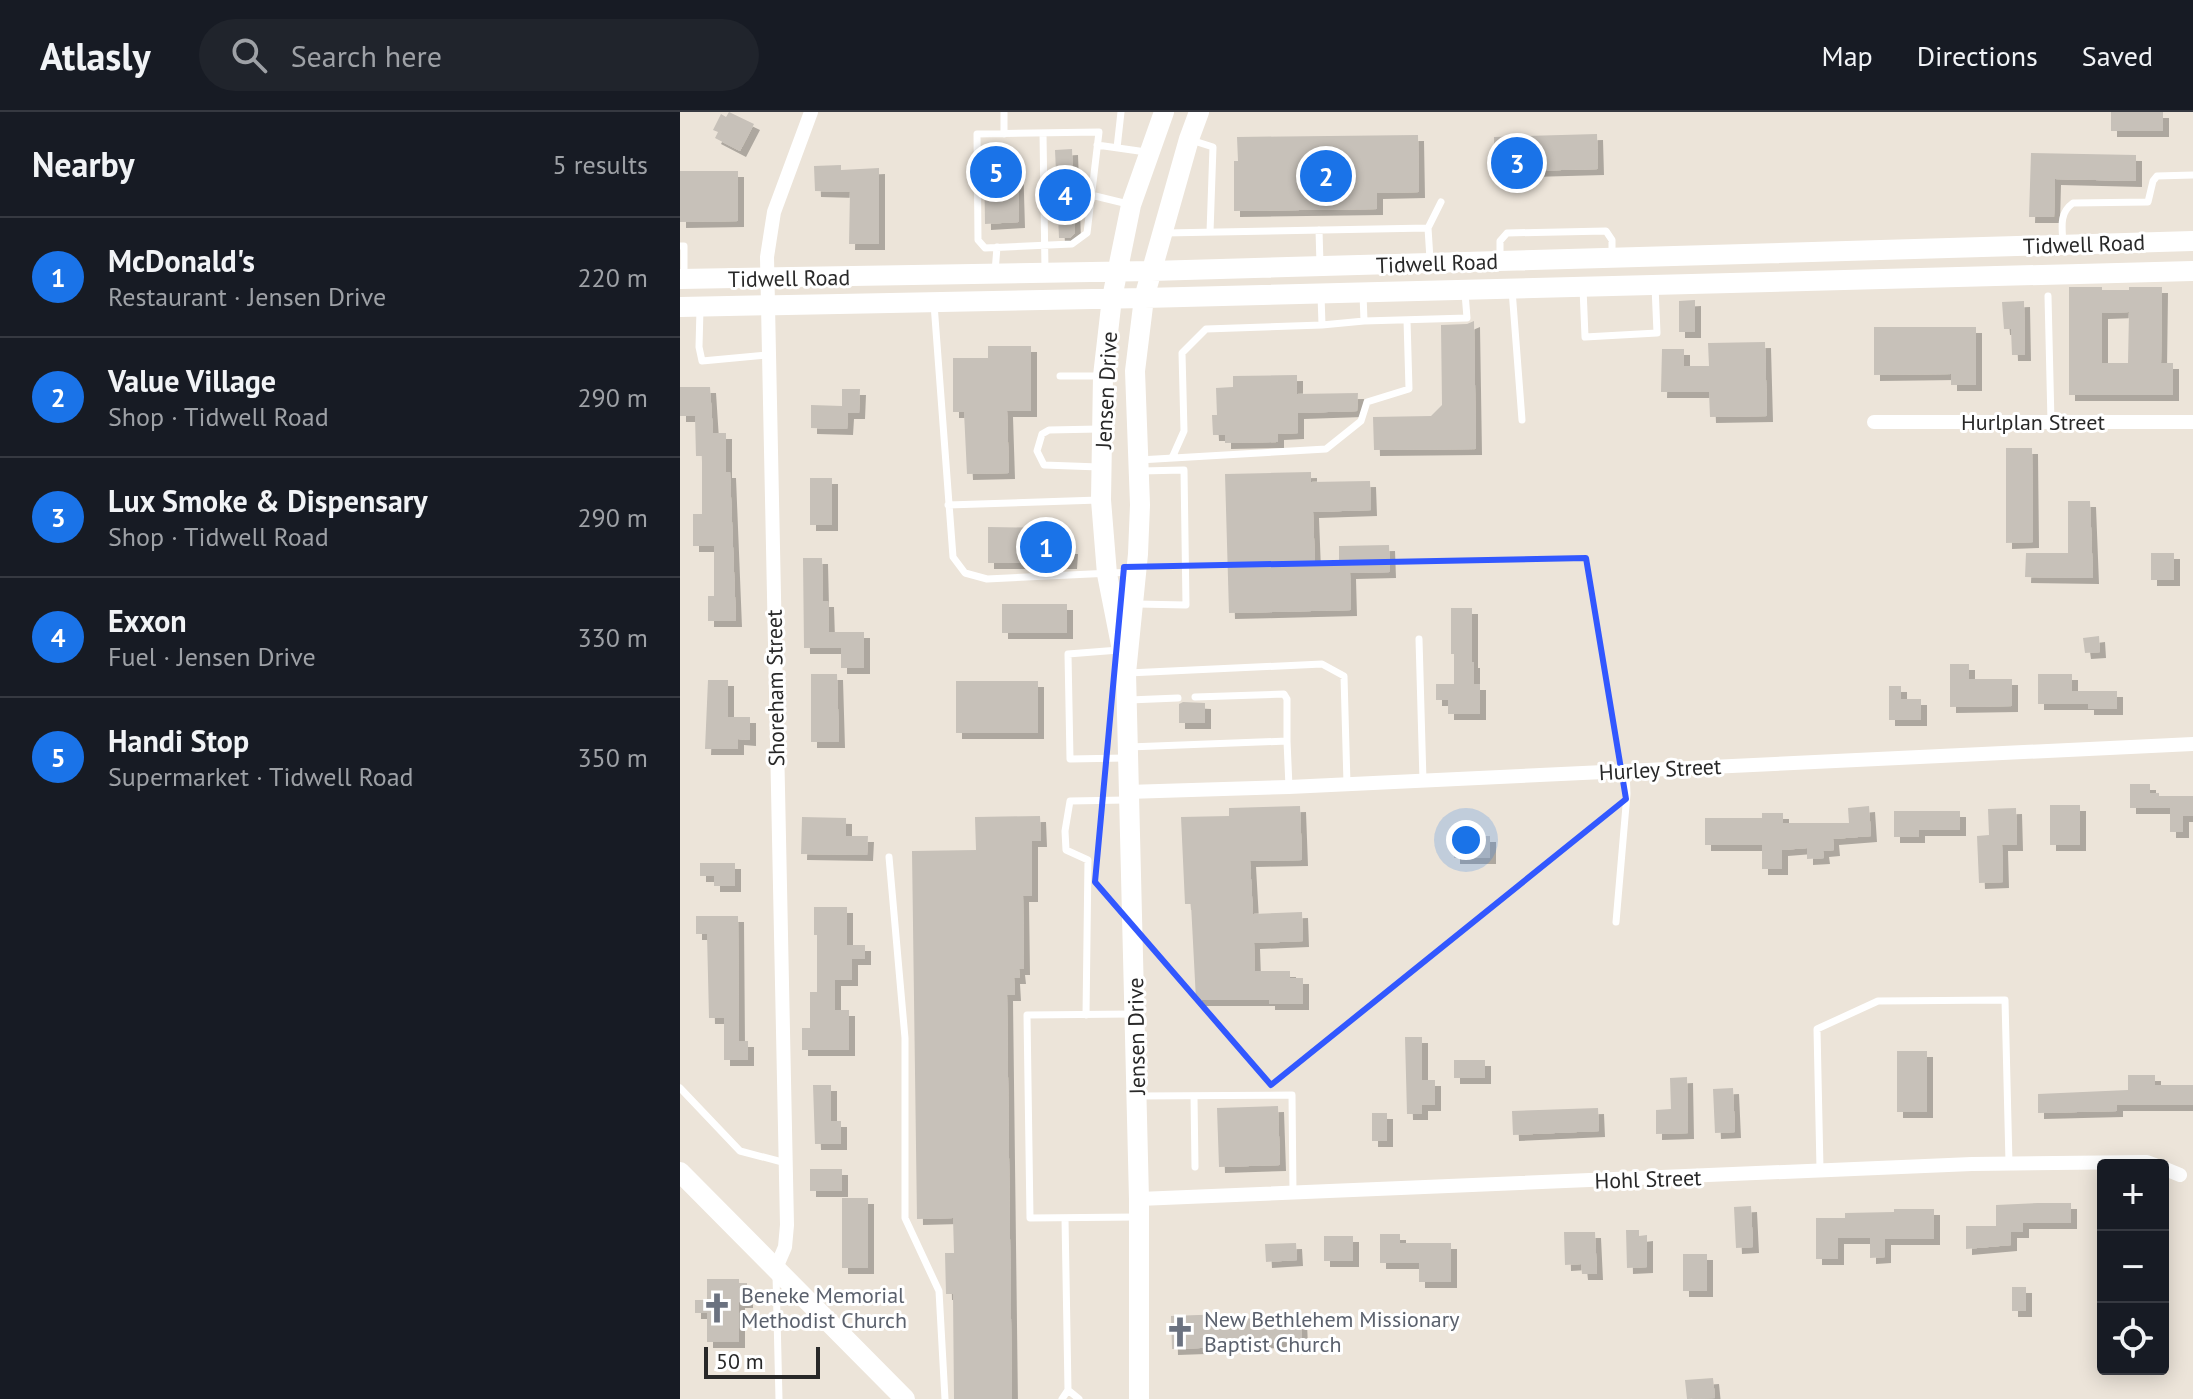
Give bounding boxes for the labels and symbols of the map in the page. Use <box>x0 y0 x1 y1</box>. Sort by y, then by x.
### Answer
pin: 3 <box>1491 133 1543 193</box>
pin: 5 <box>970 142 1022 202</box>
pin: 2 <box>1300 146 1352 206</box>
pin: 4 <box>1039 165 1091 225</box>
street label: Tidwell Road <box>2022 228 2146 260</box>
street label: Tidwell Road <box>1375 247 1499 279</box>
street label: Tidwell Road <box>728 263 850 293</box>
street label: Jensen Drive <box>1089 331 1123 450</box>
street label: Hurlplan Street <box>1961 408 2105 436</box>
pin: 1 <box>1020 517 1072 577</box>
street label: Shoreham Street <box>760 609 790 767</box>
street label: Hurley Street <box>1598 752 1723 786</box>
your location <box>1446 820 1486 860</box>
street label: Jensen Drive <box>1121 977 1151 1096</box>
street label: Hohl Street <box>1594 1163 1703 1195</box>
place label: Beneke Memorial Methodist Church <box>741 1281 907 1334</box>
church icon: Beneke Memorial Methodist Church <box>700 1291 734 1325</box>
place label: New Bethlehem Missionary Baptist Church <box>1204 1305 1460 1358</box>
church icon: New Bethlehem Missionary Baptist Church <box>1163 1315 1197 1349</box>
scale bar <box>704 1343 820 1379</box>

